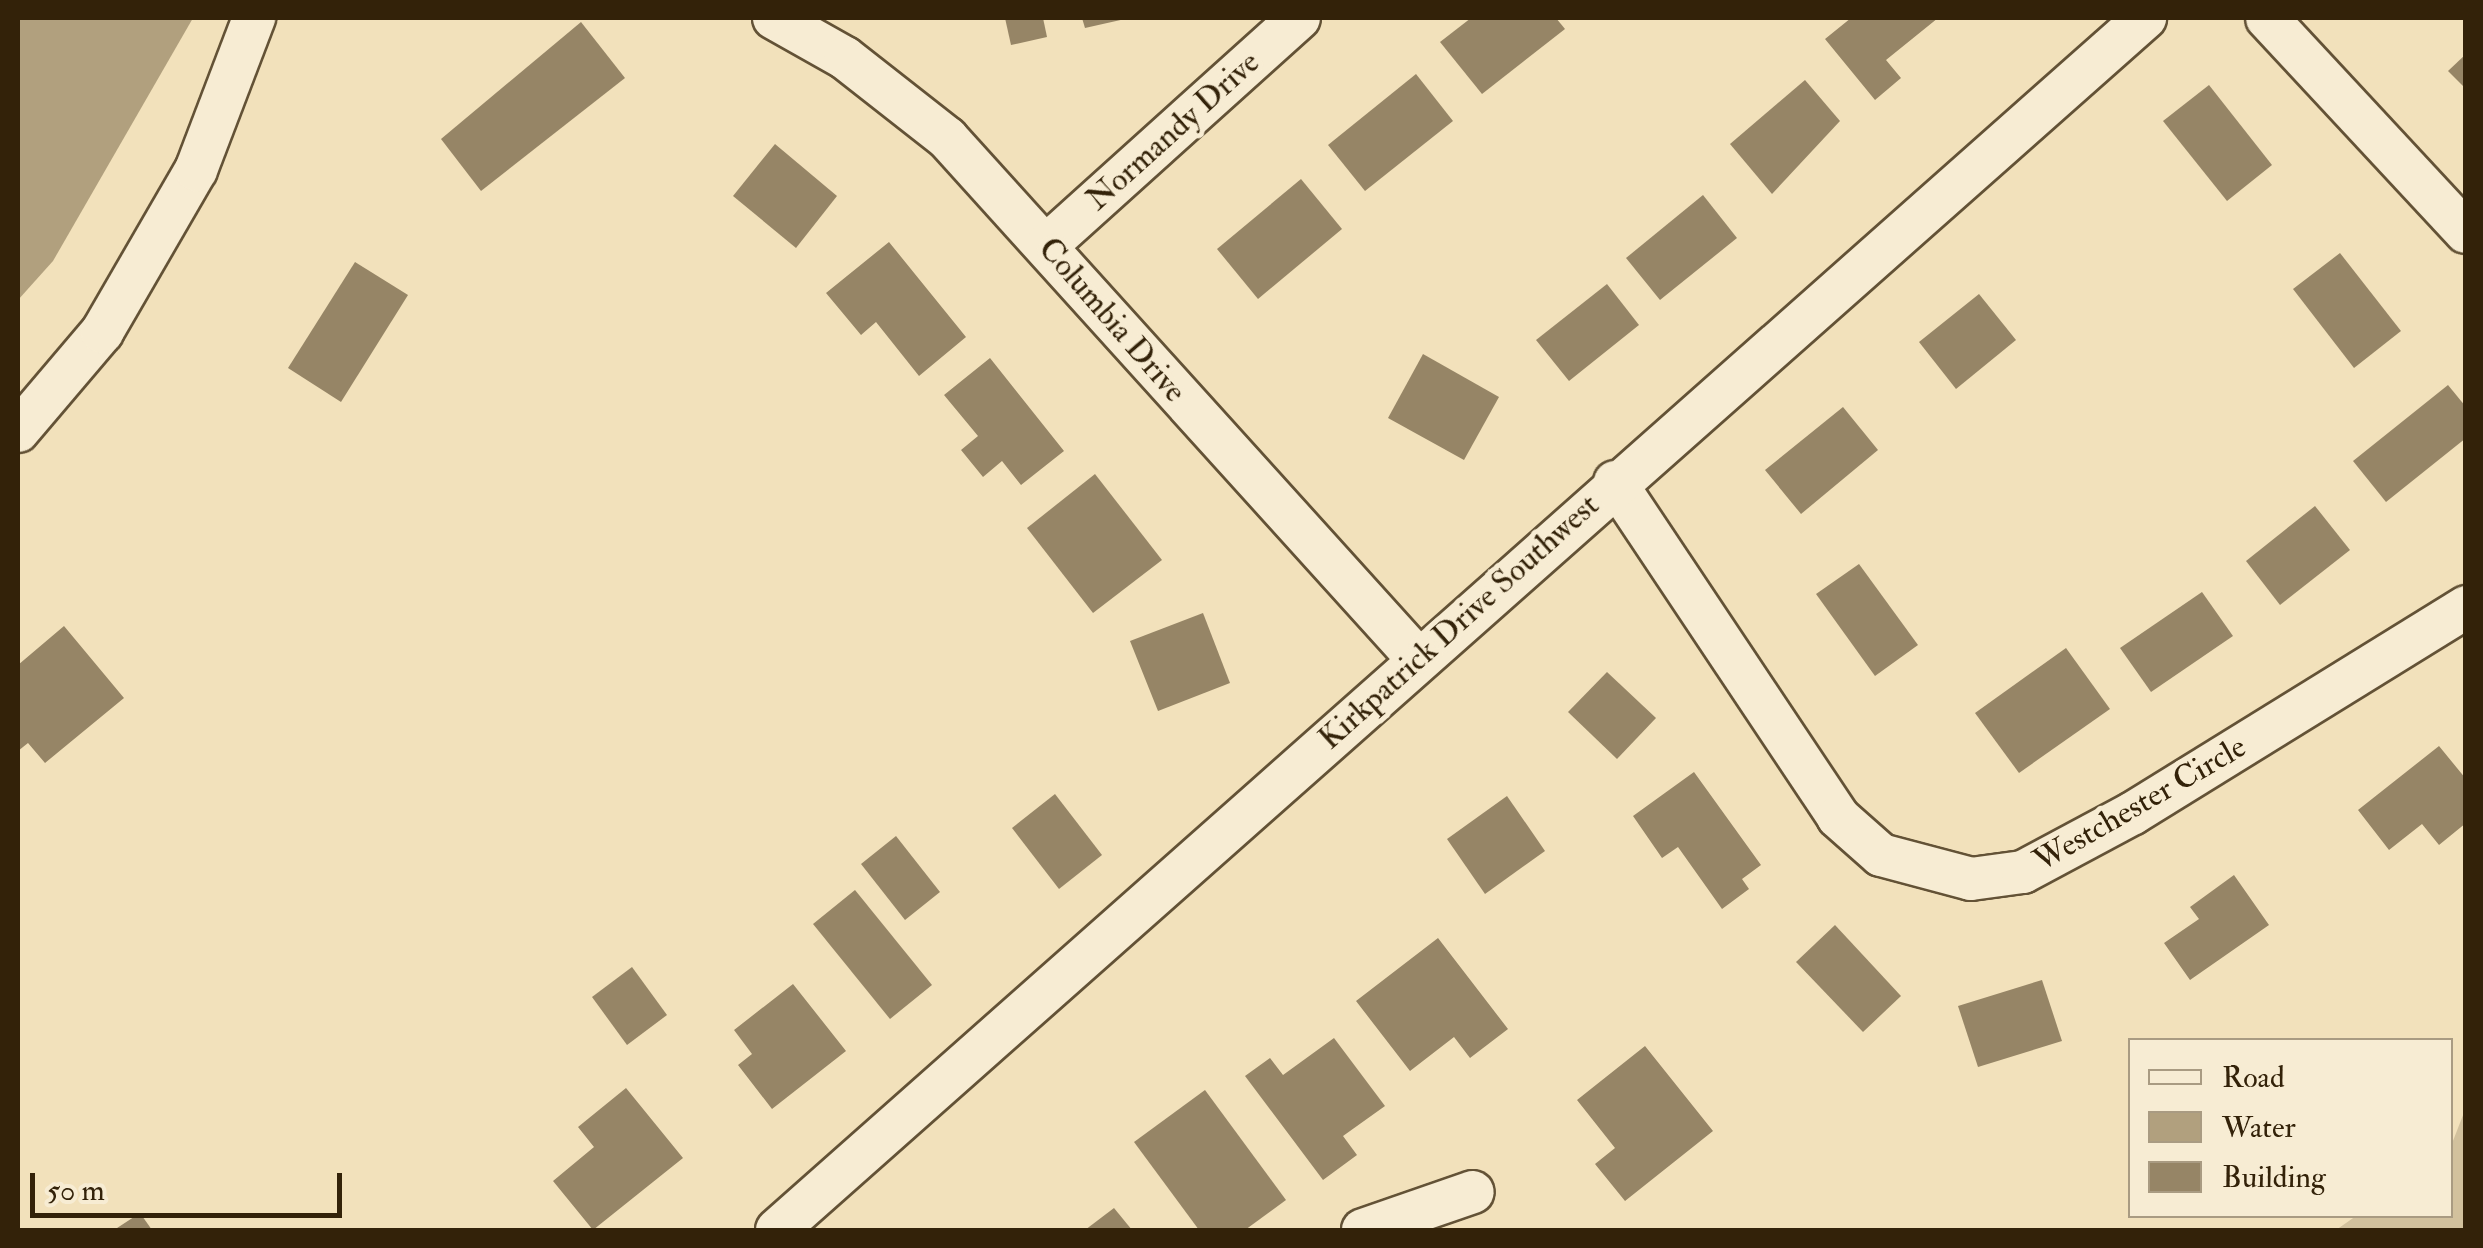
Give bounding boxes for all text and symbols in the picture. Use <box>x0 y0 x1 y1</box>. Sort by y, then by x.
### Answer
street label: Normandy Drive <box>1079 43 1267 219</box>
street label: Columbia Drive <box>1030 230 1194 410</box>
street label: Kirkpatrick Drive Southwest <box>1311 486 1607 758</box>
street label: Westchester Circle <box>2027 728 2253 880</box>
legend <box>2128 1038 2453 1218</box>
text: Road <box>2222 1059 2285 1096</box>
text: Water <box>2222 1109 2296 1146</box>
scale bar <box>35 1153 348 1215</box>
text: Building <box>2222 1159 2326 1196</box>
text: 50 m <box>47 1172 105 1209</box>

